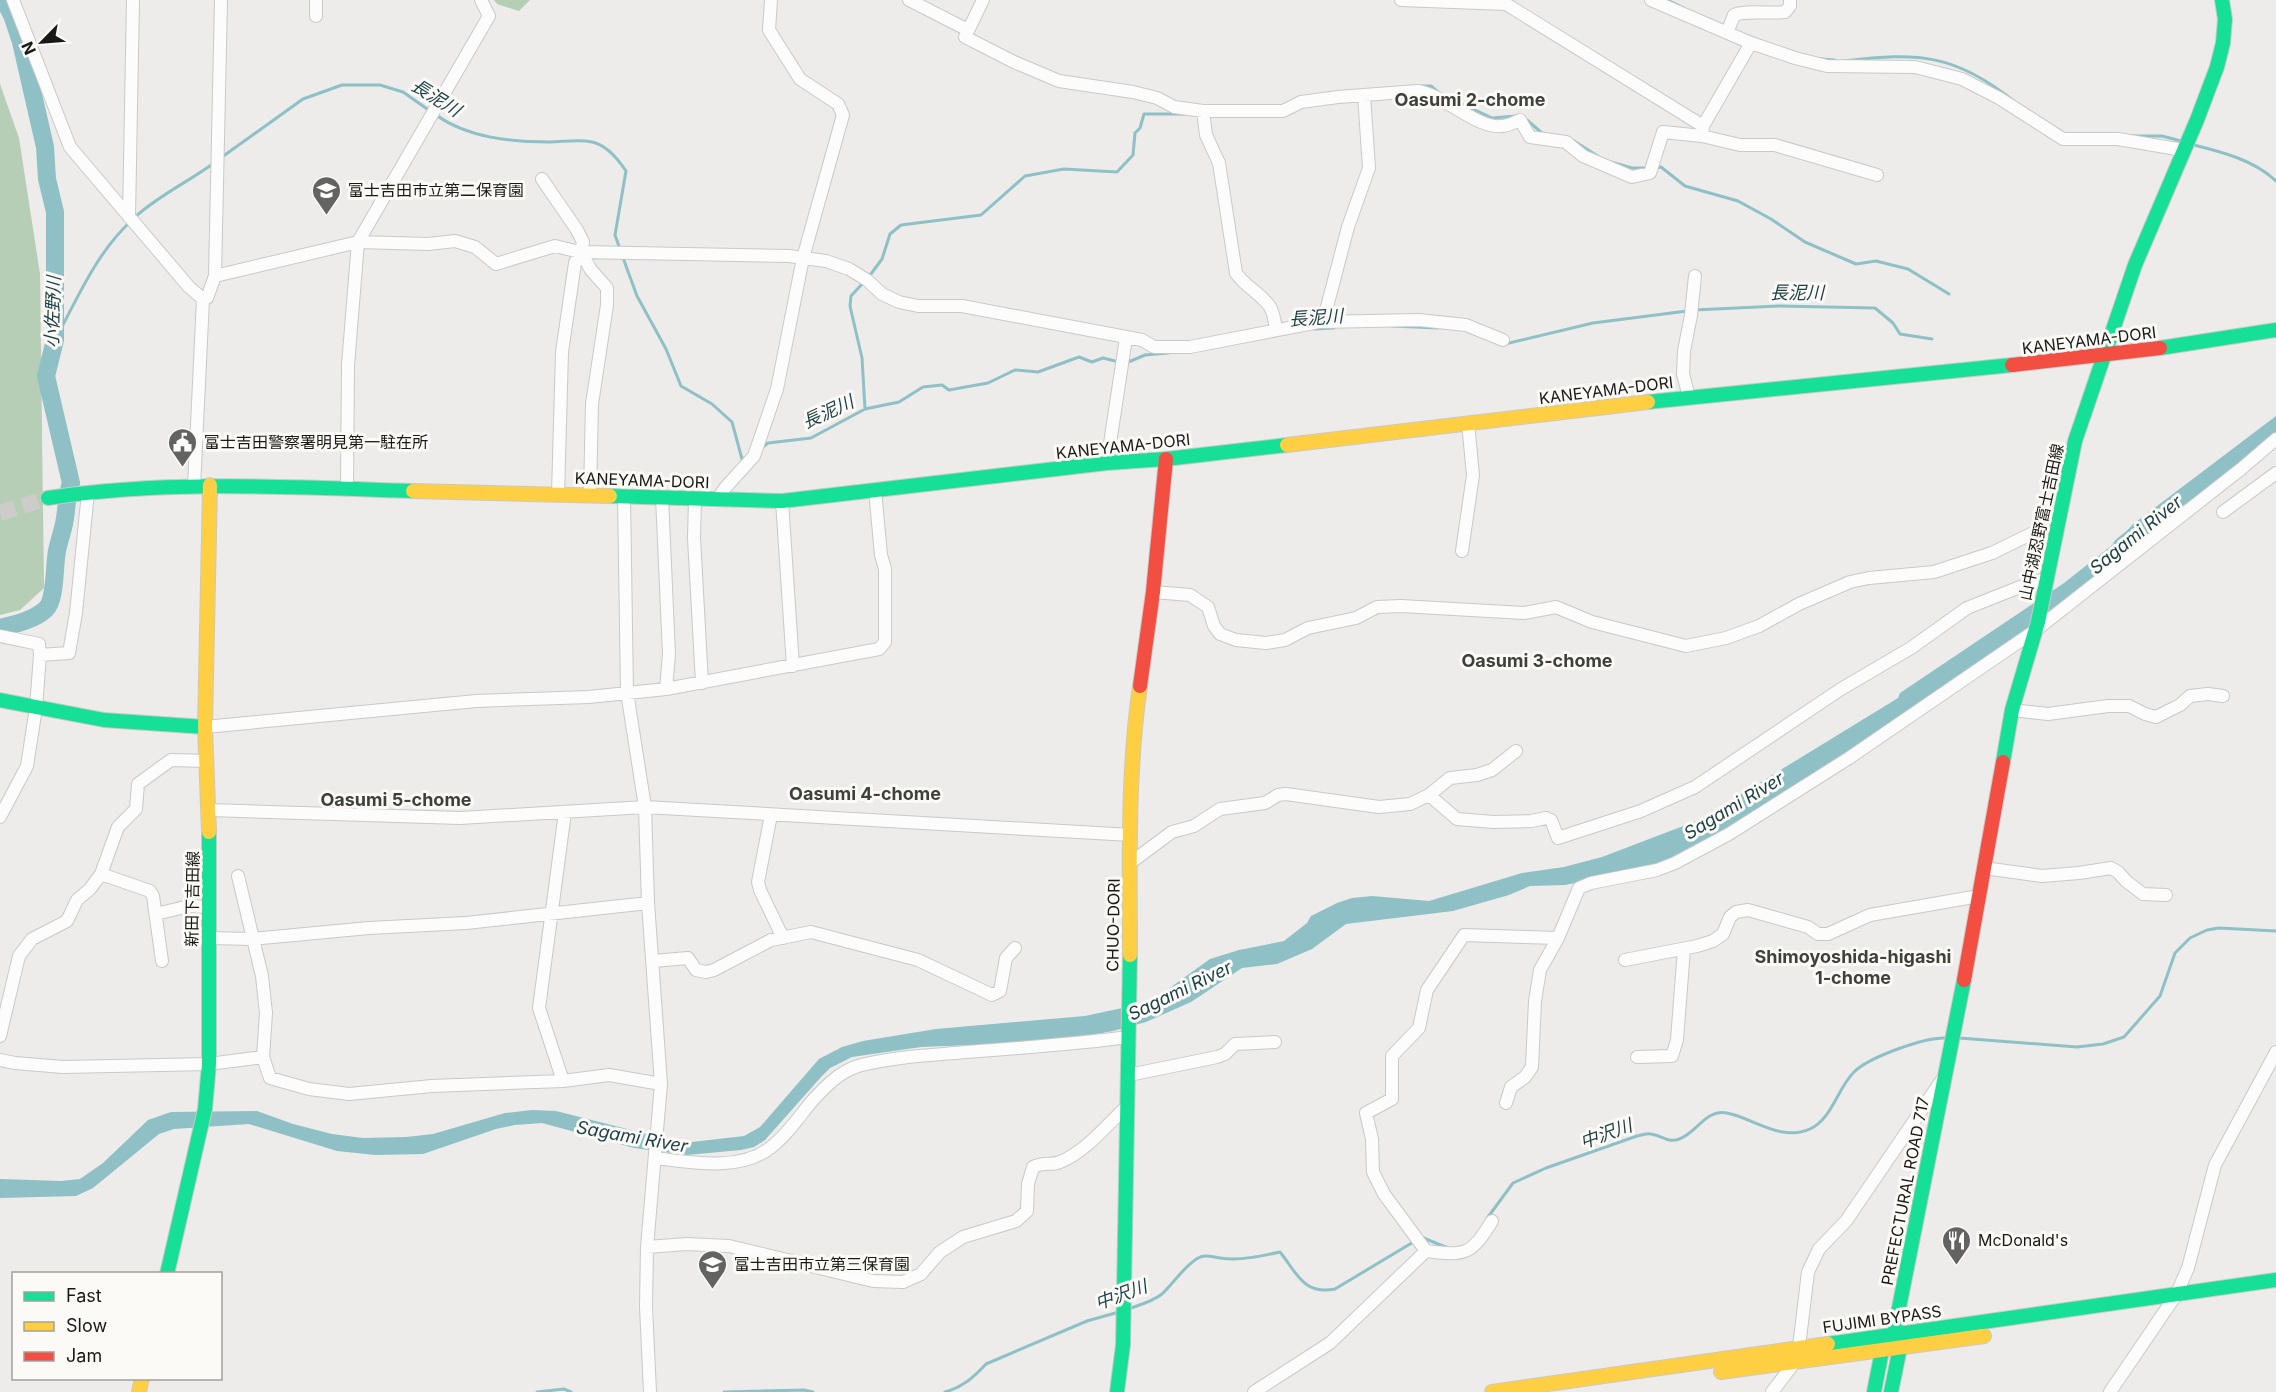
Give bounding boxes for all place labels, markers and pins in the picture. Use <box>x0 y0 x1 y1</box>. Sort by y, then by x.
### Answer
school or university icon: 富士吉田市立第二保育園 <box>311 174 343 216</box>
place label: 富士吉田市立第二保育園 <box>348 180 524 200</box>
public building icon: 富士吉田警察署明見第一駐在所 <box>167 426 199 468</box>
place label: 富士吉田警察署明見第一駐在所 <box>204 432 428 452</box>
restaurant icon: McDonald's <box>1941 1224 1973 1266</box>
place label: McDonald's <box>1978 1230 2068 1250</box>
school or university icon: 富士吉田市立第三保育園 <box>697 1248 729 1290</box>
place label: 富士吉田市立第三保育園 <box>734 1254 910 1274</box>

